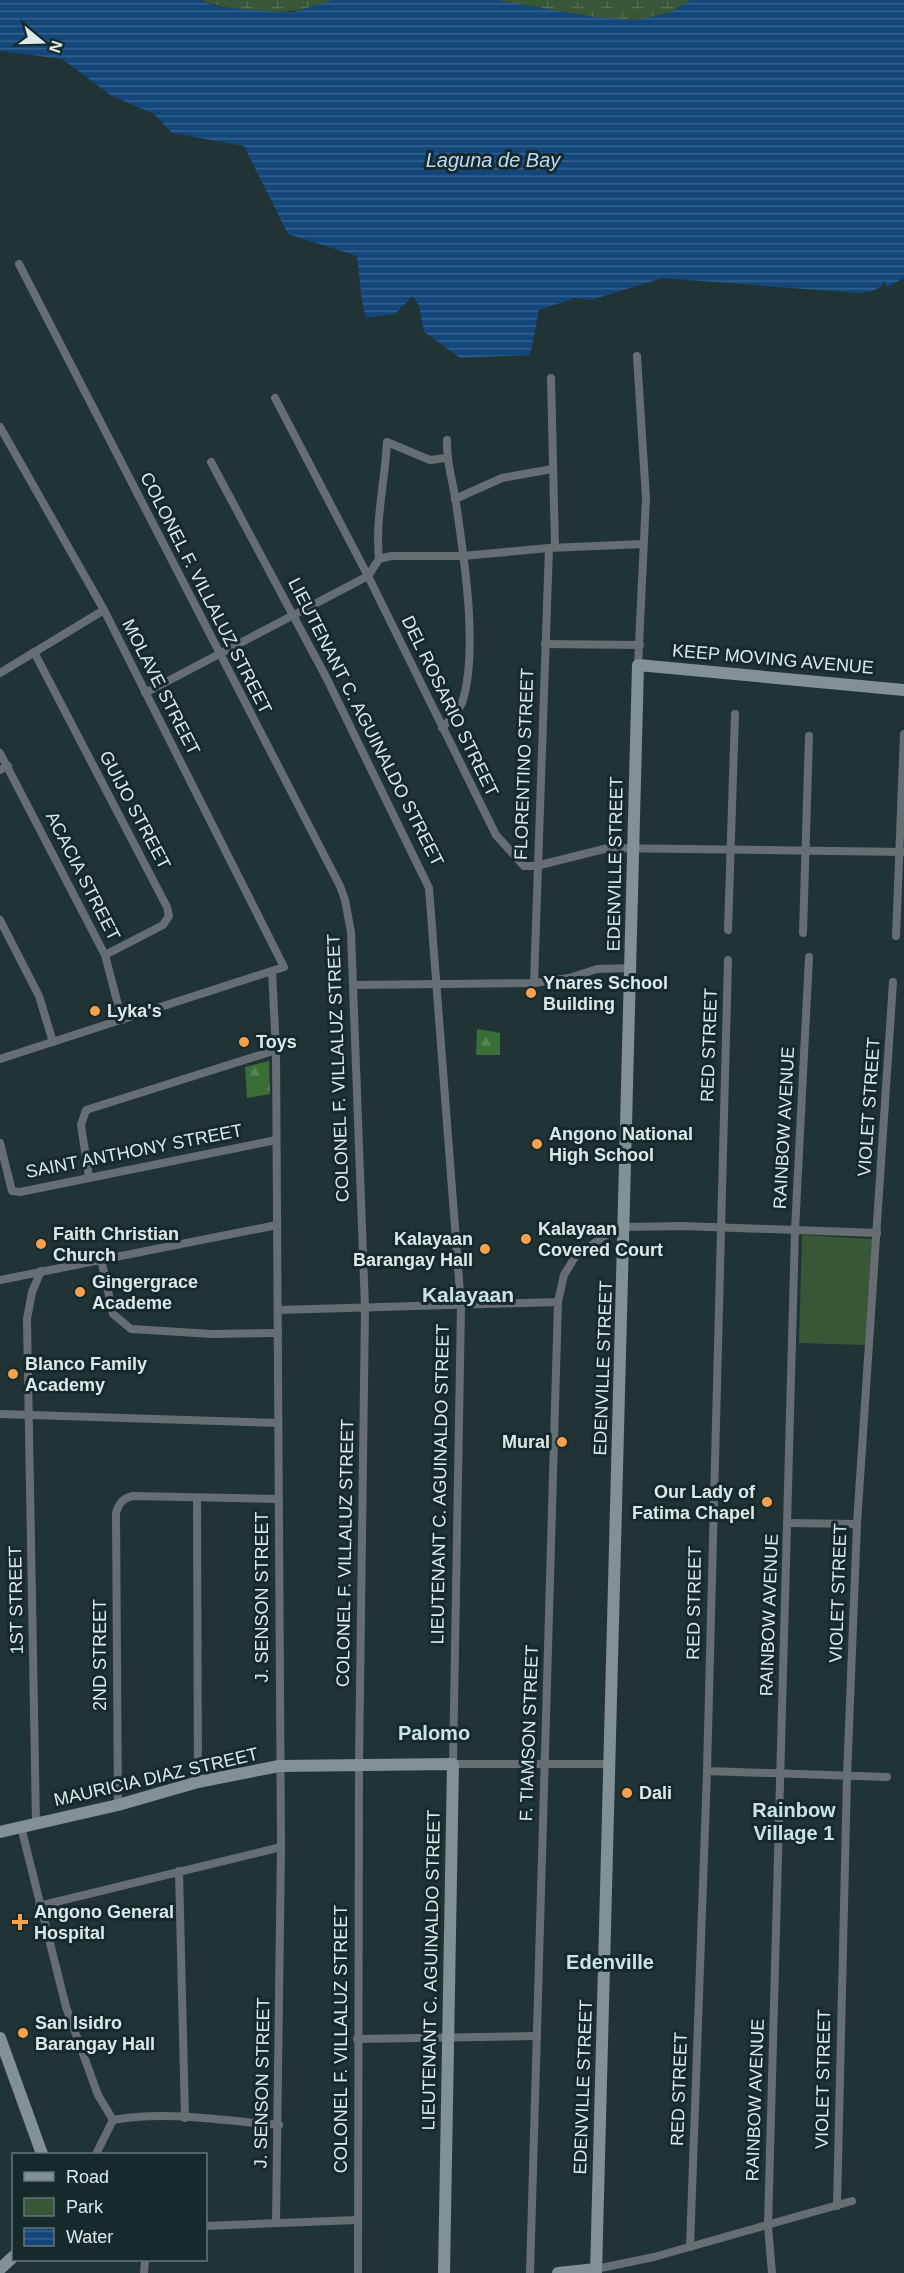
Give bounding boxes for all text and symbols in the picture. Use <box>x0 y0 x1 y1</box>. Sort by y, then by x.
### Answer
north arrow <box>12 12 72 72</box>
text: N <box>46 38 66 55</box>
water label: Laguna de Bay <box>426 149 561 171</box>
street label: COLONEL F. VILLALUZ STREET <box>136 469 276 717</box>
street label: LIEUTENANT C. AGUINALDO STREET <box>284 575 448 869</box>
street label: DEL ROSARIO STREET <box>398 612 502 800</box>
street label: MOLAVE STREET <box>118 616 204 758</box>
street label: KEEP MOVING AVENUE <box>671 640 875 678</box>
street label: FLORENTINO STREET <box>511 668 537 860</box>
street label: GUIJO STREET <box>95 747 175 873</box>
street label: EDENVILLE STREET <box>603 776 627 952</box>
street label: ACACIA STREET <box>42 808 124 944</box>
street label: COLONEL F. VILLALUZ STREET <box>323 934 353 1202</box>
place label: Ynares School Building <box>543 973 668 1014</box>
marker: Ynares School Building <box>524 986 538 1000</box>
street label: RED STREET <box>697 988 721 1102</box>
place label: Lyka's <box>107 1001 162 1021</box>
marker: Lyka's <box>88 1004 102 1018</box>
place label: Toys <box>256 1032 297 1052</box>
marker: Toys <box>237 1035 251 1049</box>
street label: VIOLET STREET <box>854 1037 884 1177</box>
street label: RAINBOW AVENUE <box>770 1046 798 1210</box>
street label: SAINT ANTHONY STREET <box>24 1120 244 1182</box>
place label: Angono National High School <box>549 1124 693 1165</box>
marker: Angono National High School <box>530 1137 544 1151</box>
place label: Kalayaan Covered Court <box>538 1219 663 1260</box>
place label: Faith Christian Church <box>53 1224 179 1265</box>
place label: Kalayaan Barangay Hall <box>353 1229 473 1270</box>
marker: Kalayaan Covered Court <box>519 1232 533 1246</box>
marker: Faith Christian Church <box>34 1237 48 1251</box>
marker: Kalayaan Barangay Hall <box>478 1242 492 1256</box>
place label: Gingergrace Academe <box>92 1272 198 1313</box>
street label: EDENVILLE STREET <box>590 1280 616 1456</box>
district label: Kalayaan <box>422 1283 514 1306</box>
marker: Gingergrace Academe <box>73 1285 87 1299</box>
street label: LIEUTENANT C. AGUINALDO STREET <box>427 1323 453 1645</box>
place label: Blanco Family Academy <box>25 1354 147 1395</box>
marker: Blanco Family Academy <box>6 1367 20 1381</box>
street label: COLONEL F. VILLALUZ STREET <box>333 1419 357 1687</box>
place label: Mural <box>502 1432 550 1452</box>
marker: Mural <box>555 1435 569 1449</box>
place label: Our Lady of Fatima Chapel <box>632 1482 756 1523</box>
marker: Our Lady of Fatima Chapel <box>760 1495 774 1509</box>
street label: J. SENSON STREET <box>252 1511 272 1683</box>
street label: VIOLET STREET <box>826 1523 850 1663</box>
street label: RAINBOW AVENUE <box>756 1533 782 1697</box>
street label: 1ST STREET <box>5 1545 27 1655</box>
street label: RED STREET <box>683 1546 705 1660</box>
street label: 2ND STREET <box>90 1599 110 1711</box>
street label: F. TIAMSON STREET <box>516 1644 542 1822</box>
district label: Palomo <box>398 1722 470 1744</box>
street label: MAURICIA DIAZ STREET <box>52 1744 260 1810</box>
place label: Dali <box>639 1783 672 1803</box>
marker: Dali <box>620 1786 634 1800</box>
district label: Rainbow Village 1 <box>752 1799 836 1844</box>
street label: LIEUTENANT C. AGUINALDO STREET <box>418 1809 444 2131</box>
place label: Angono General Hospital <box>34 1902 174 1943</box>
street label: COLONEL F. VILLALUZ STREET <box>331 1905 351 2173</box>
marker: Angono General Hospital <box>11 1913 29 1931</box>
district label: Edenville <box>566 1951 654 1973</box>
street label: J. SENSON STREET <box>251 1997 273 2169</box>
street label: EDENVILLE STREET <box>570 1999 596 2175</box>
street label: VIOLET STREET <box>812 2009 834 2149</box>
place label: San Isidro Barangay Hall <box>35 2013 155 2054</box>
street label: RAINBOW AVENUE <box>742 2018 768 2182</box>
marker: San Isidro Barangay Hall <box>16 2026 30 2040</box>
street label: RED STREET <box>667 2032 691 2146</box>
legend <box>12 2153 207 2261</box>
text: Road <box>66 2167 109 2187</box>
text: Park <box>66 2197 104 2217</box>
text: Water <box>66 2227 113 2247</box>

